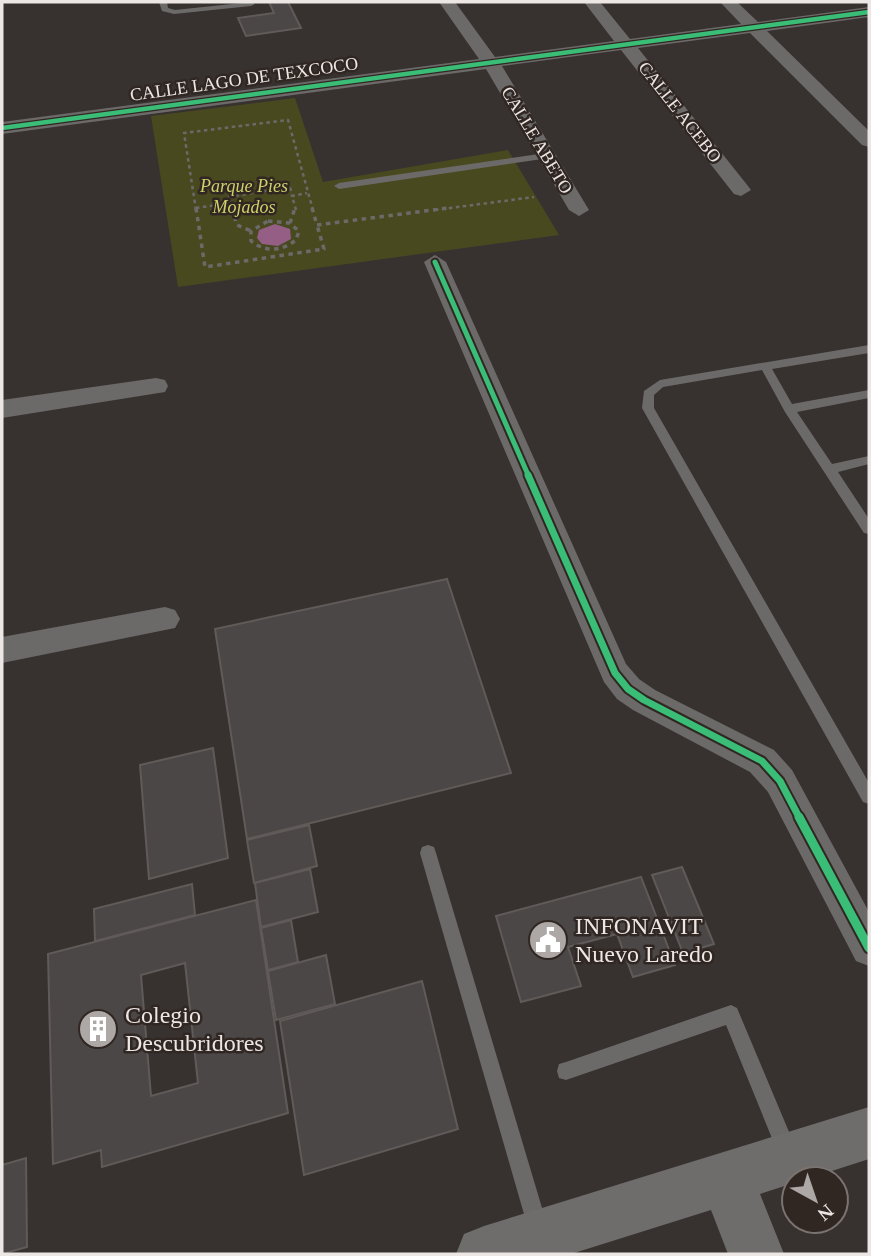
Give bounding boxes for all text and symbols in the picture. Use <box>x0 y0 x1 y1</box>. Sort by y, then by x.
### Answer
street label: CALLE LAGO DE TEXCOCO <box>129 53 359 105</box>
street label: CALLE ACEBO <box>634 58 726 166</box>
street label: CALLE ABETO <box>497 83 577 197</box>
park label: Parque Pies Mojados <box>199 176 288 217</box>
place label: INFONAVIT Nuevo Laredo <box>575 913 713 967</box>
public building icon: INFONAVIT Nuevo Laredo <box>527 919 569 961</box>
place label: Colegio Descubridores <box>125 1002 264 1056</box>
building icon: Colegio Descubridores <box>77 1008 119 1050</box>
north arrow <box>780 1165 850 1235</box>
text: N <box>813 1200 838 1225</box>

